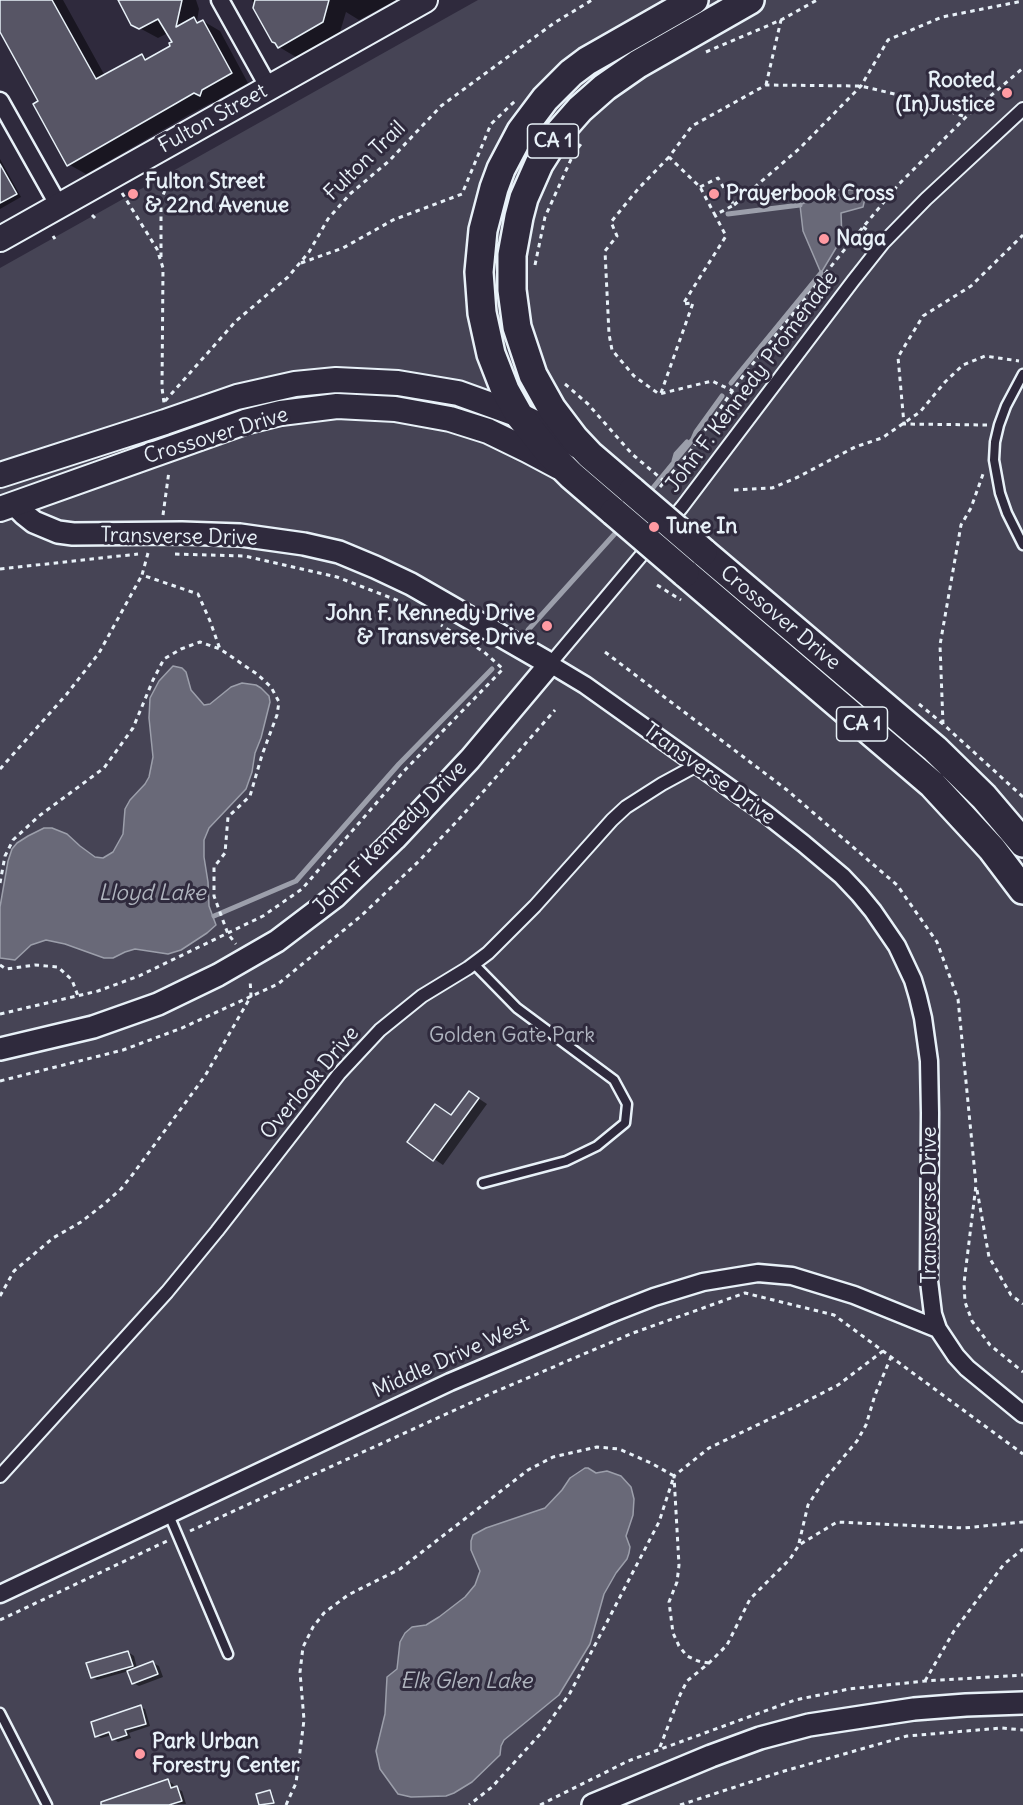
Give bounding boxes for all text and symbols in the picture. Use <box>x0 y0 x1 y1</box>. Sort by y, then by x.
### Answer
place label: Rooted (In)Justice <box>896 68 995 118</box>
street label: Fulton Street <box>154 79 272 159</box>
marker: Rooted (In)Justice <box>1000 86 1014 100</box>
street label: Fulton Trail <box>319 116 411 206</box>
road number: CA 1 <box>528 124 578 158</box>
place label: Fulton Street & 22nd Avenue <box>145 169 289 219</box>
place label: Prayerbook Cross <box>726 181 895 207</box>
marker: Fulton Street & 22nd Avenue <box>126 187 140 201</box>
marker: Prayerbook Cross <box>707 187 721 201</box>
place label: Naga <box>836 226 886 252</box>
marker: Naga <box>817 232 831 246</box>
street label: John F. Kennedy Promenade <box>661 267 843 497</box>
street label: Crossover Drive <box>141 402 291 470</box>
place label: Tune In <box>666 514 737 540</box>
marker: Tune In <box>647 520 661 534</box>
street label: Transverse Drive <box>100 523 258 551</box>
street label: Crossover Drive <box>715 560 845 676</box>
place label: John F. Kennedy Drive & Transverse Drive <box>325 601 535 651</box>
marker: John F. Kennedy Drive & Transverse Drive <box>540 619 554 633</box>
road number: CA 1 <box>836 707 888 741</box>
street label: Transverse Drive <box>638 718 780 830</box>
street label: John F Kennedy Drive <box>308 756 472 920</box>
water label: Lloyd Lake <box>98 881 206 907</box>
street label: Overlook Drive <box>255 1021 365 1145</box>
park label: Golden Gate Park <box>429 1023 595 1049</box>
street label: Transverse Drive <box>917 1126 943 1284</box>
street label: Middle Drive West <box>369 1312 533 1404</box>
water label: Elk Glen Lake <box>400 1669 532 1695</box>
place label: Park Urban Forestry Center <box>152 1729 299 1779</box>
marker: Park Urban Forestry Center <box>133 1747 147 1761</box>

